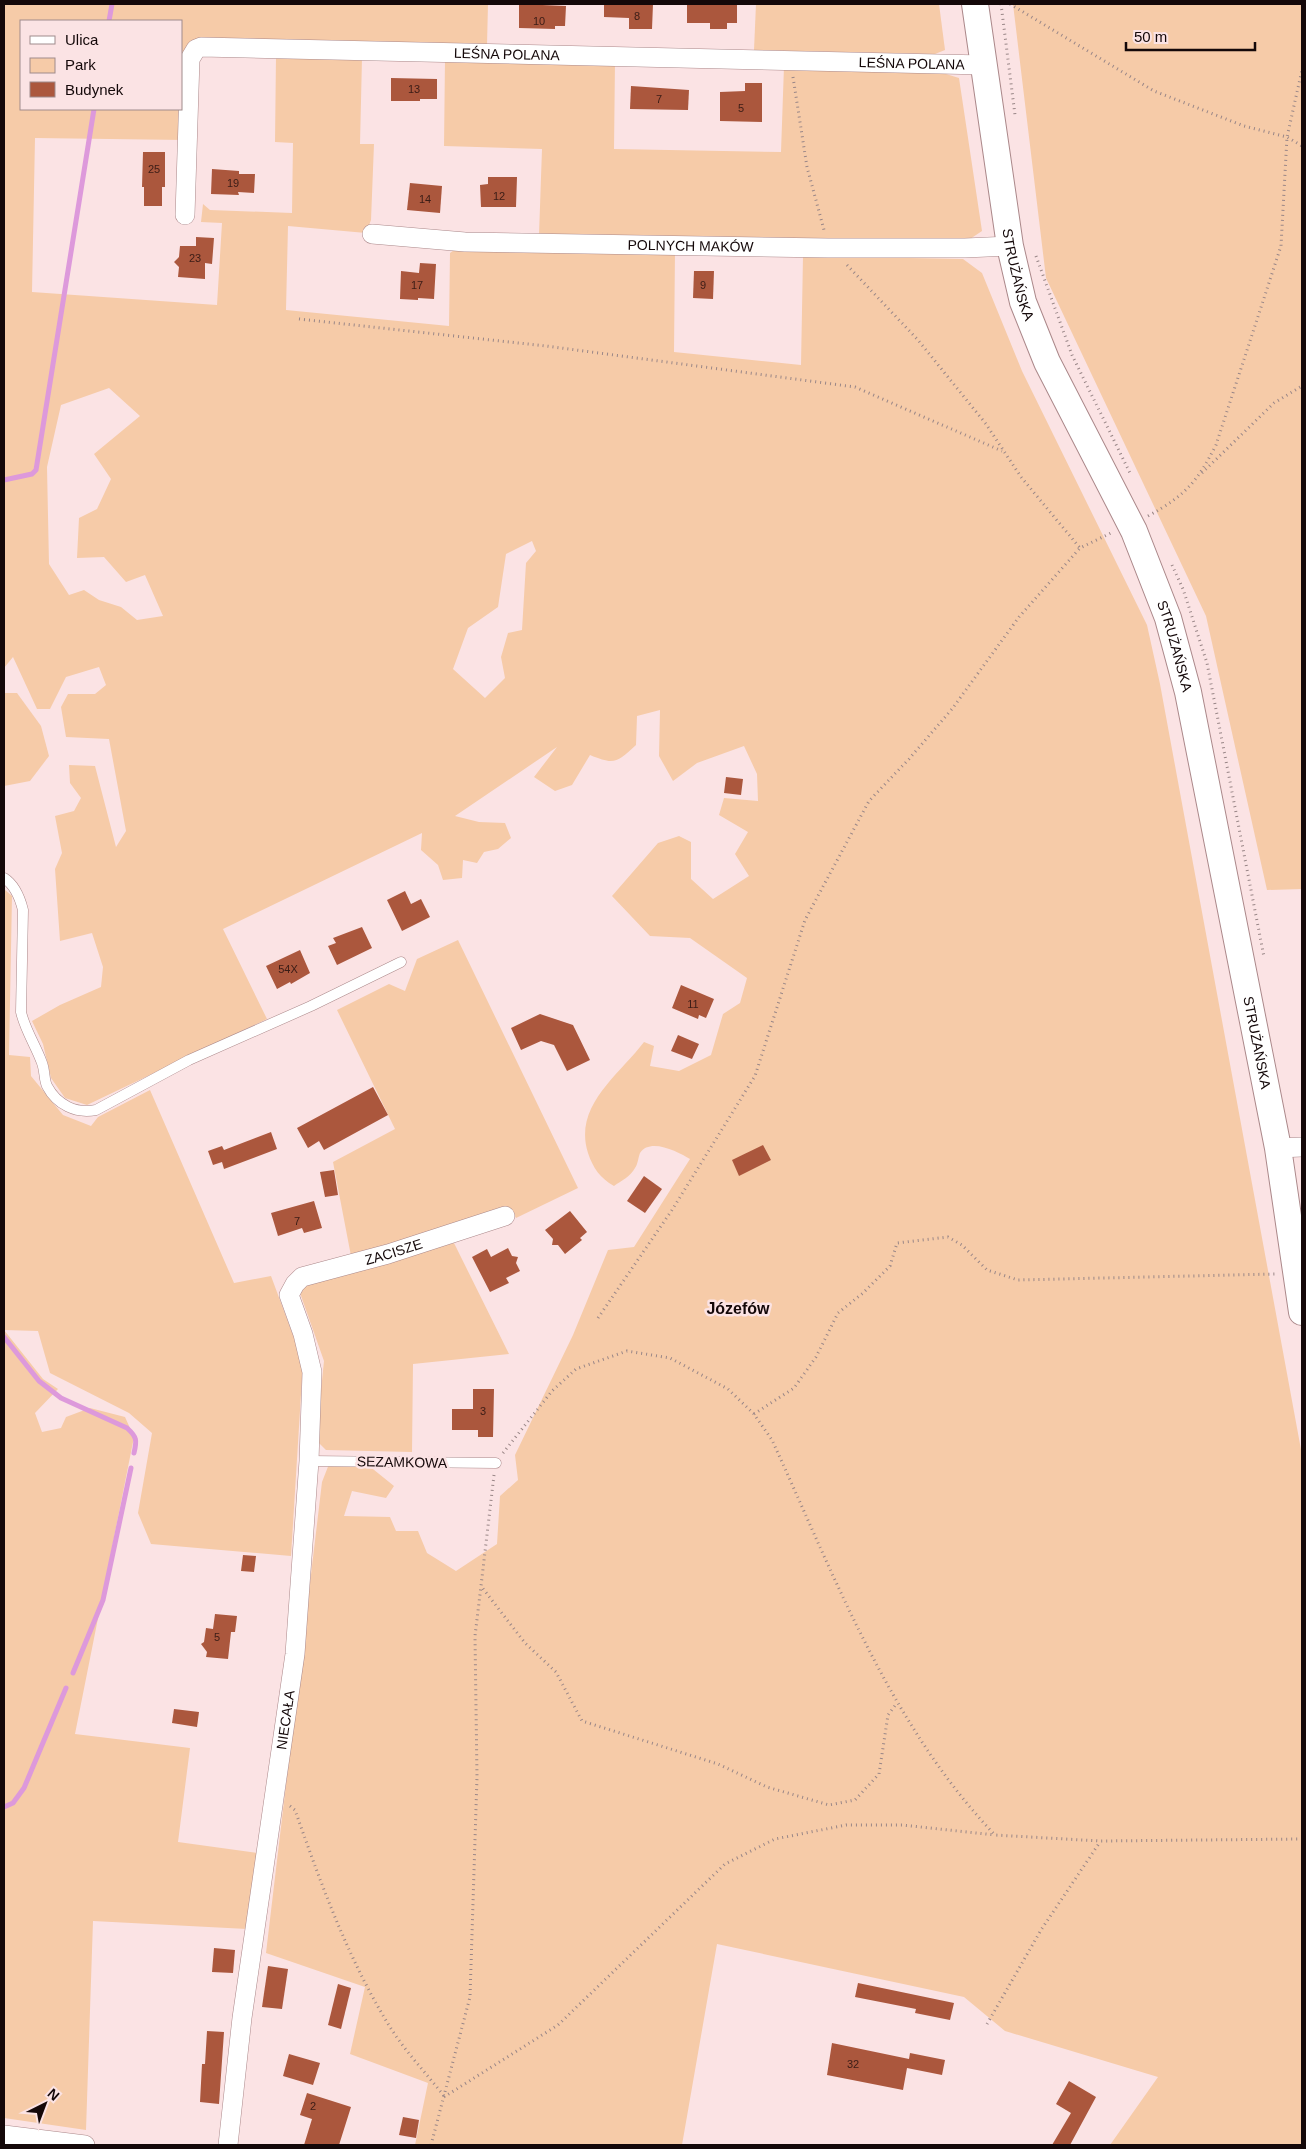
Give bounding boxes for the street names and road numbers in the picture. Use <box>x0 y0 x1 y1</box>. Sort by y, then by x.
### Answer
street label: LEŚNA POLANA <box>454 44 561 63</box>
street label: LEŚNA POLANA <box>859 54 965 73</box>
street label: STRUŻAŃSKA <box>1000 227 1038 323</box>
street label: POLNYCH MAKÓW <box>627 237 755 255</box>
street label: STRUŻAŃSKA <box>1154 598 1196 694</box>
street label: STRUŻAŃSKA <box>1240 995 1274 1091</box>
street label: ZACISZE <box>363 1235 424 1268</box>
street label: SEZAMKOWA <box>357 1453 448 1471</box>
street label: NIECAŁA <box>273 1688 298 1751</box>

